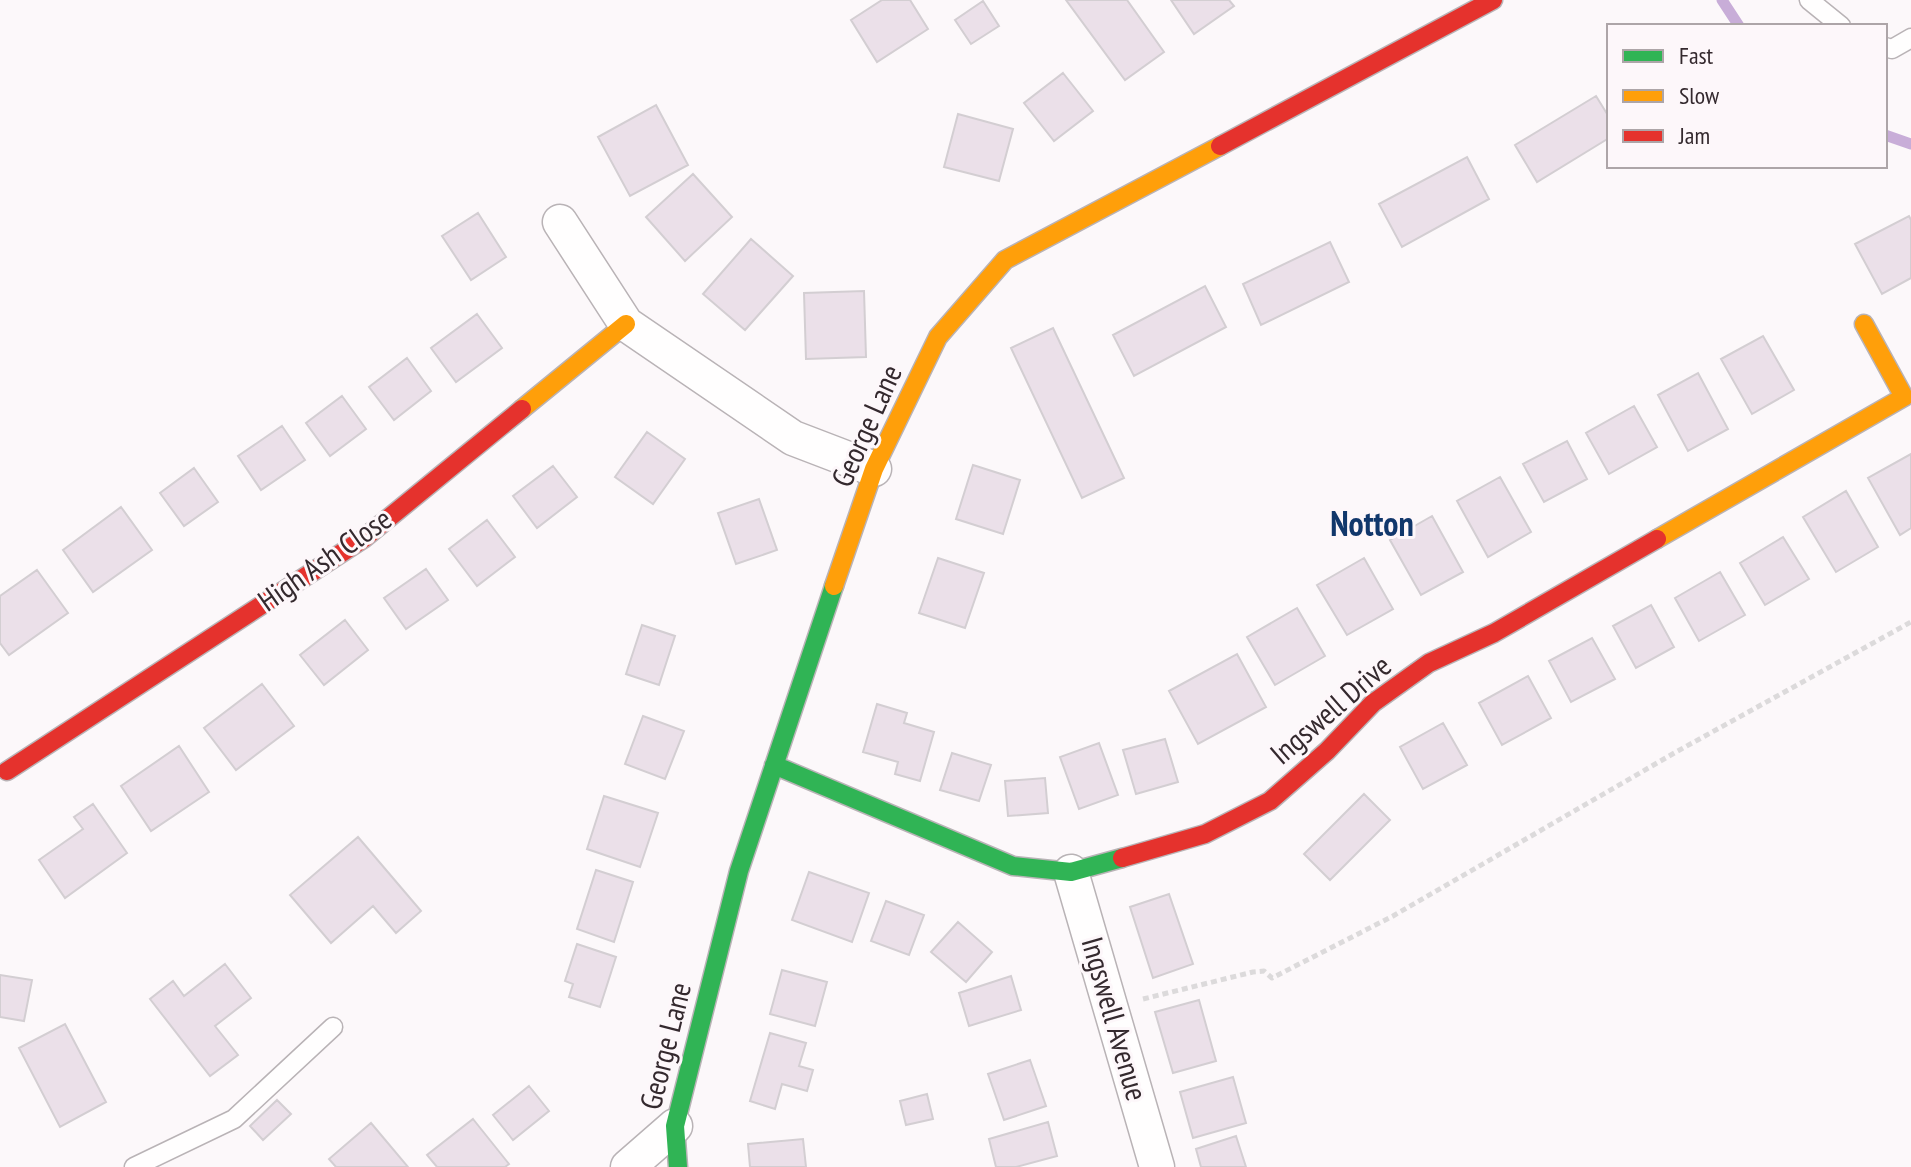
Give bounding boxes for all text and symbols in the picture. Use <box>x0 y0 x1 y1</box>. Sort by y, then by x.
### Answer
legend <box>1607 24 1887 168</box>
text: Fast <box>1679 40 1714 71</box>
text: Slow <box>1679 80 1720 111</box>
text: Jam <box>1678 120 1710 151</box>
street label: George Lane <box>822 358 910 492</box>
street label: High Ash Close <box>250 499 399 619</box>
district label: Notton <box>1330 501 1414 545</box>
street label: Ingswell Drive <box>1261 646 1399 772</box>
street label: Ingswell Avenue <box>1073 932 1157 1105</box>
street label: George Lane <box>630 978 699 1113</box>

